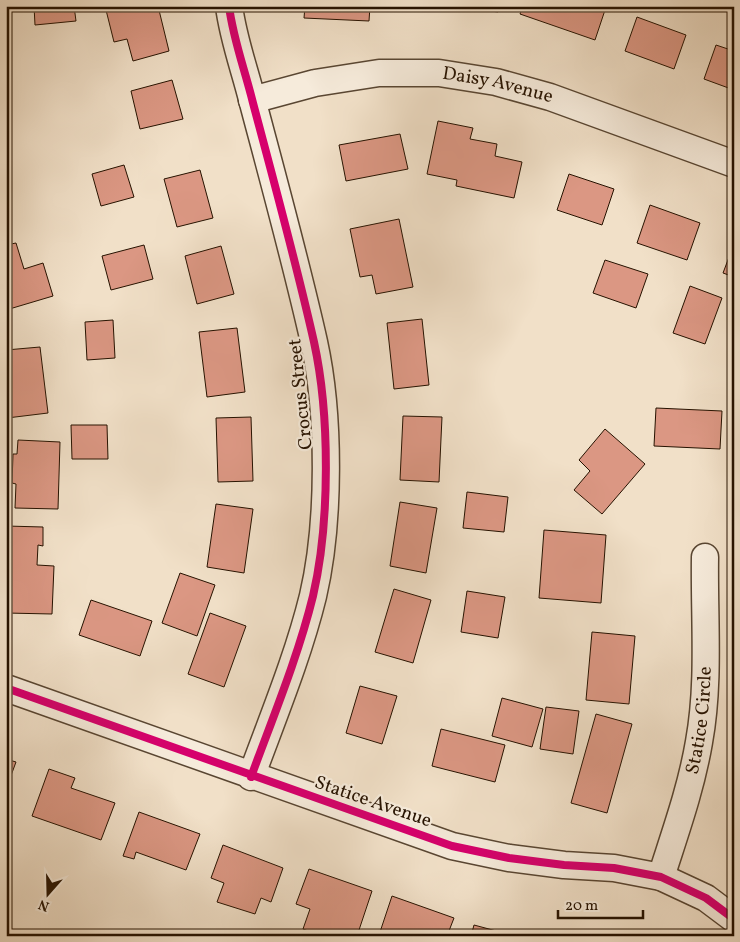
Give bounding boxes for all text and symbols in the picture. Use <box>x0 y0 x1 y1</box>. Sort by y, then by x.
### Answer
street label: Daisy Avenue <box>441 61 556 110</box>
street label: Crocus Street <box>282 337 320 451</box>
street label: Statice Circle <box>680 666 719 777</box>
street label: Statice Avenue <box>311 770 435 834</box>
north arrow <box>22 870 72 920</box>
scale bar <box>558 887 642 919</box>
text: N <box>36 894 52 915</box>
text: 20 m <box>565 896 598 917</box>

